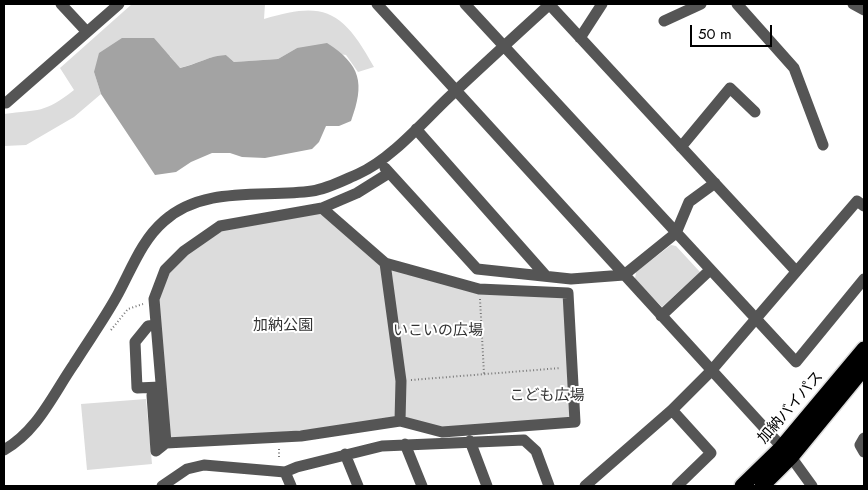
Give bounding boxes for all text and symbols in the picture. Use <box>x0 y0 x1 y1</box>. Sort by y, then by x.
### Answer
scale bar <box>693 15 776 47</box>
text: 50 m <box>698 23 732 45</box>
park label: 加納公園 <box>253 317 313 335</box>
park label: いこいの広場 <box>393 322 483 340</box>
street label: 加納バイパス <box>755 368 827 448</box>
park label: こども広場 <box>510 387 584 405</box>

